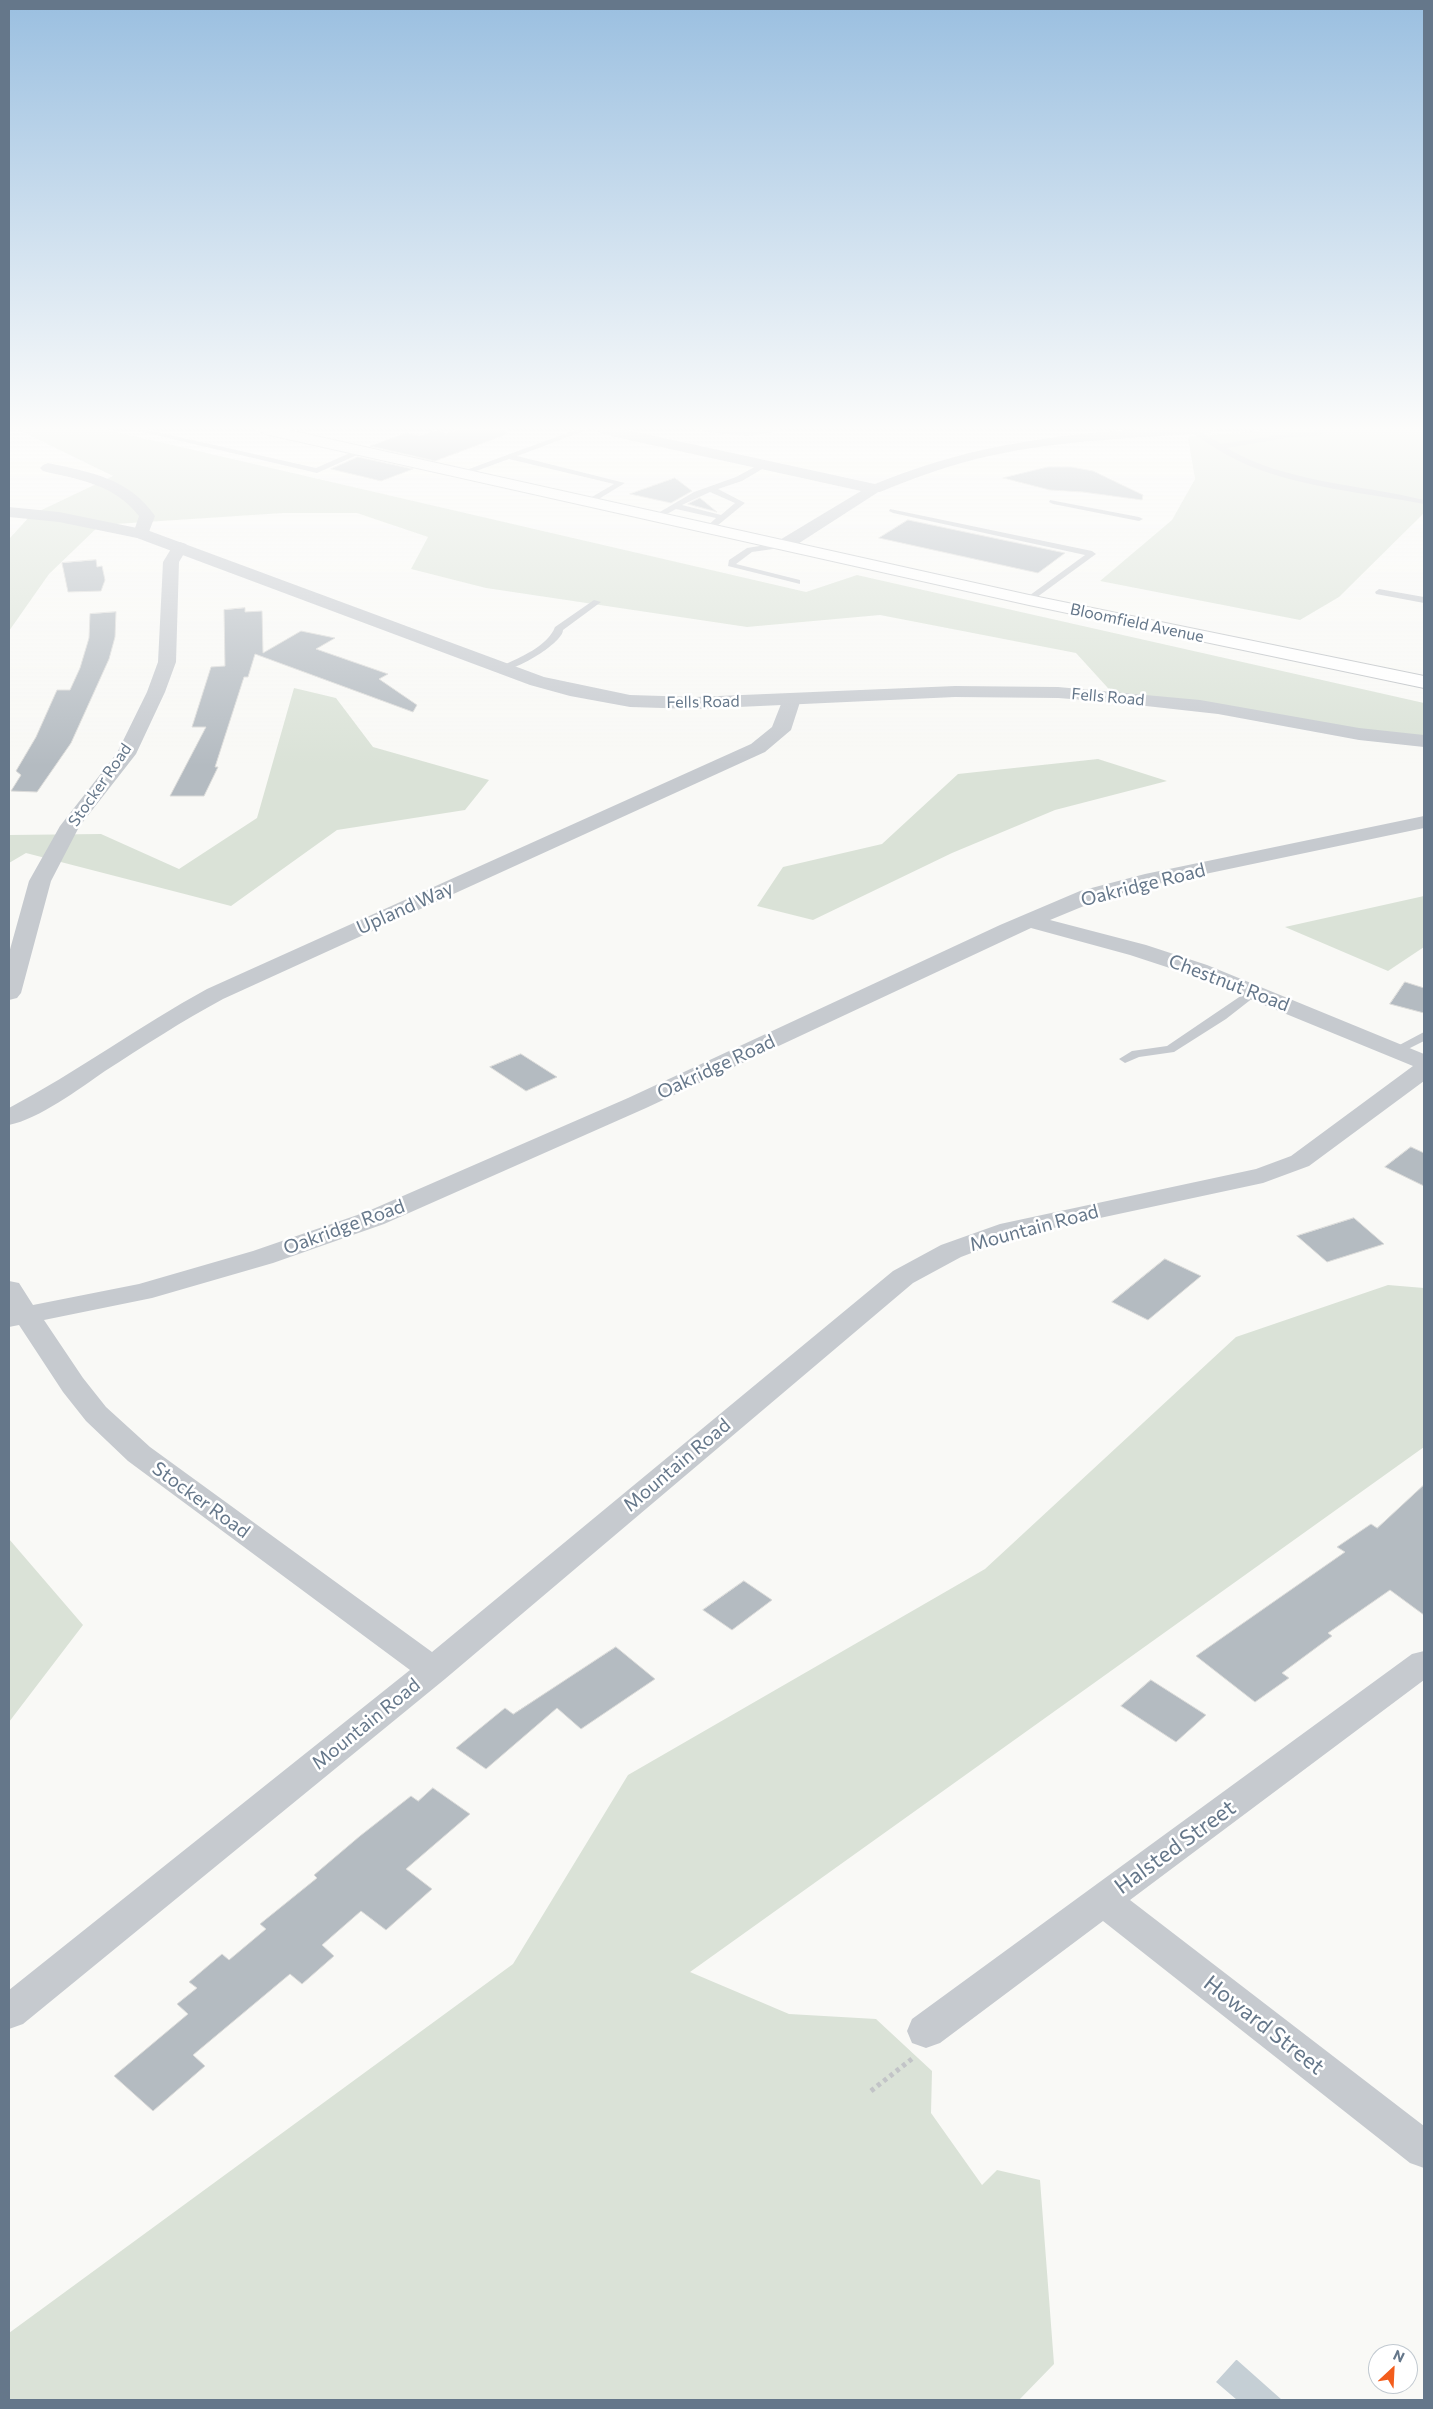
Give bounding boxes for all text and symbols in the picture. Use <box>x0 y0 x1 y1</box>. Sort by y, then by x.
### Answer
street label: Bloomfield Avenue <box>1068 599 1206 647</box>
street label: Fells Road <box>1071 684 1145 710</box>
street label: Fells Road <box>666 692 740 712</box>
street label: Stocker Road <box>64 740 136 830</box>
street label: Oakridge Road <box>1078 859 1208 911</box>
street label: Upland Way <box>353 877 457 939</box>
street label: Chestnut Road <box>1165 949 1293 1017</box>
street label: Oakridge Road <box>653 1030 779 1104</box>
street label: Oakridge Road <box>280 1195 408 1259</box>
street label: Mountain Road <box>967 1200 1101 1256</box>
street label: Mountain Road <box>619 1414 735 1516</box>
street label: Stocker Road <box>148 1457 254 1543</box>
street label: Mountain Road <box>307 1673 425 1775</box>
street label: Halsted Street <box>1109 1794 1241 1900</box>
street label: Howard Street <box>1198 1970 1330 2080</box>
north arrow <box>1368 2344 1418 2394</box>
text: N <box>1391 2346 1407 2366</box>

